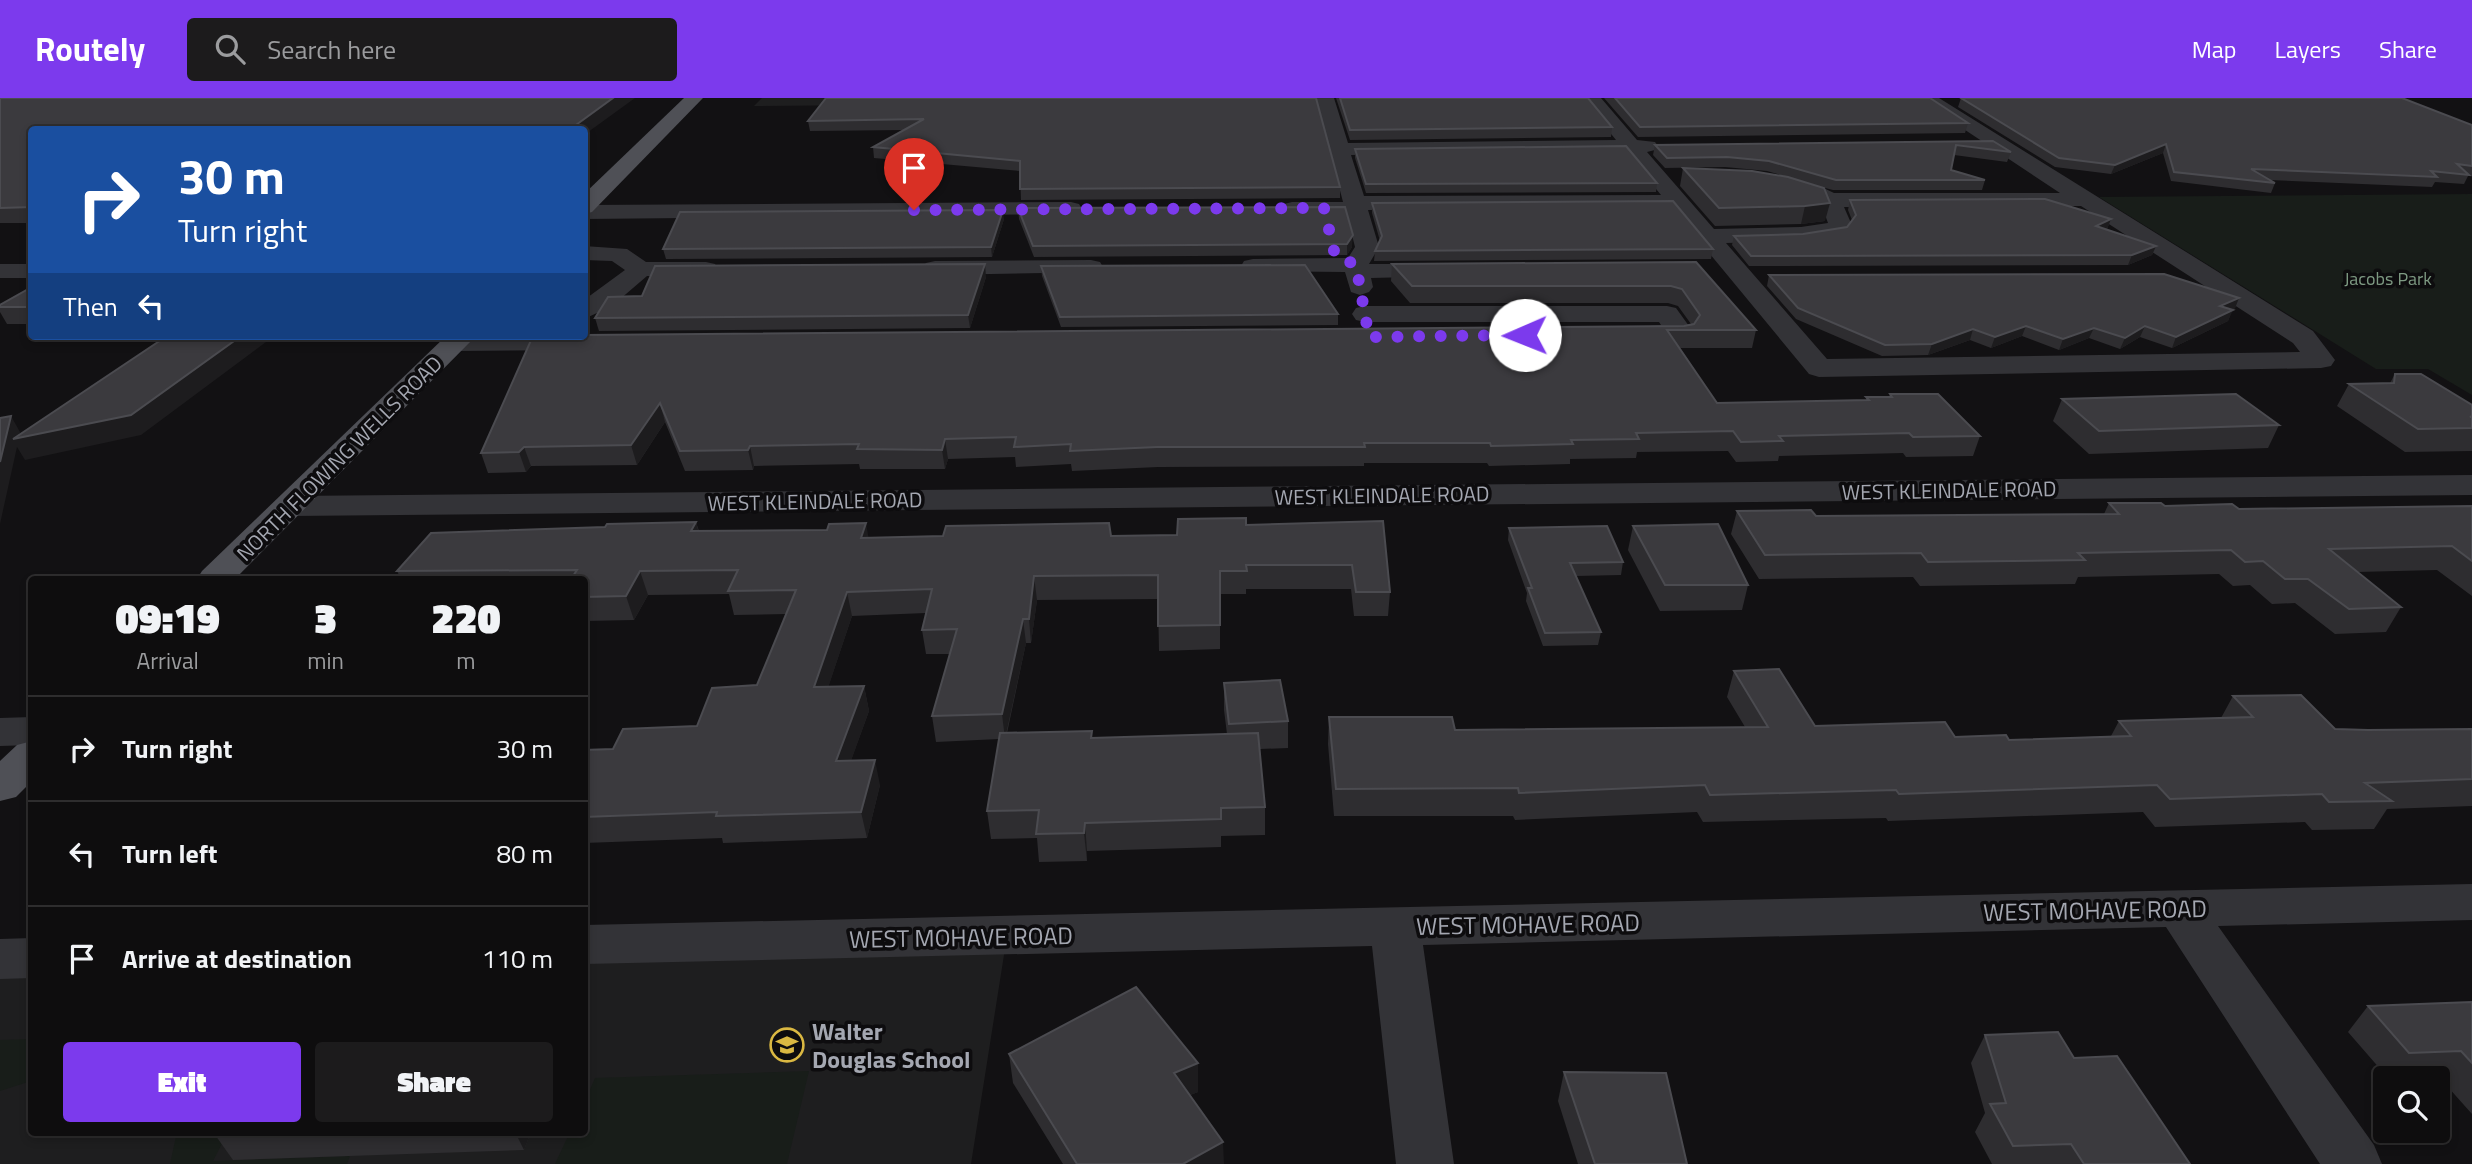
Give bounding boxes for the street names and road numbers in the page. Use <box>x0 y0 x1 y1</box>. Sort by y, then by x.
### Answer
street label: NORTH FLOWING WELLS ROAD <box>229 348 449 568</box>
street label: WEST KLEINDALE ROAD <box>1841 472 2057 508</box>
street label: WEST KLEINDALE ROAD <box>1274 477 1490 513</box>
street label: WEST KLEINDALE ROAD <box>707 483 923 519</box>
street label: WEST MOHAVE ROAD <box>1983 890 2207 930</box>
street label: WEST MOHAVE ROAD <box>1416 904 1640 944</box>
street label: WEST MOHAVE ROAD <box>849 917 1073 957</box>

